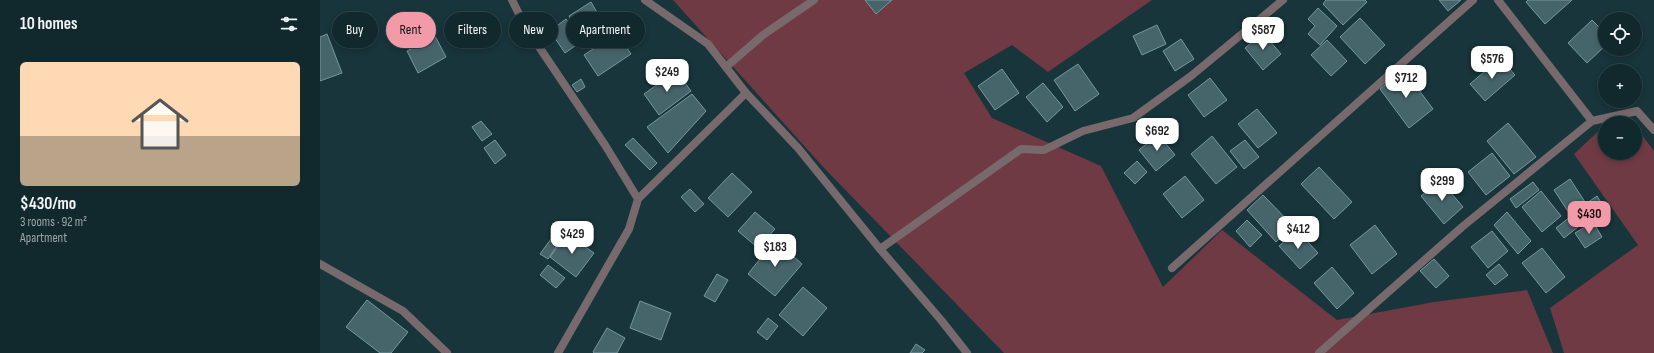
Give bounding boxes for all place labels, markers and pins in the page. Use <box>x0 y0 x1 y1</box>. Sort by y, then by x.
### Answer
pin: $587 <box>1239 17 1287 51</box>
pin: $576 <box>1468 46 1516 80</box>
pin: $249 <box>643 59 691 93</box>
pin: $712 <box>1382 65 1430 99</box>
pin: $692 <box>1133 118 1181 152</box>
pin: $299 <box>1418 168 1466 202</box>
pin: $430 <box>1565 201 1613 235</box>
pin: $412 <box>1274 216 1322 250</box>
pin: $429 <box>548 221 596 255</box>
pin: $183 <box>751 234 799 268</box>

